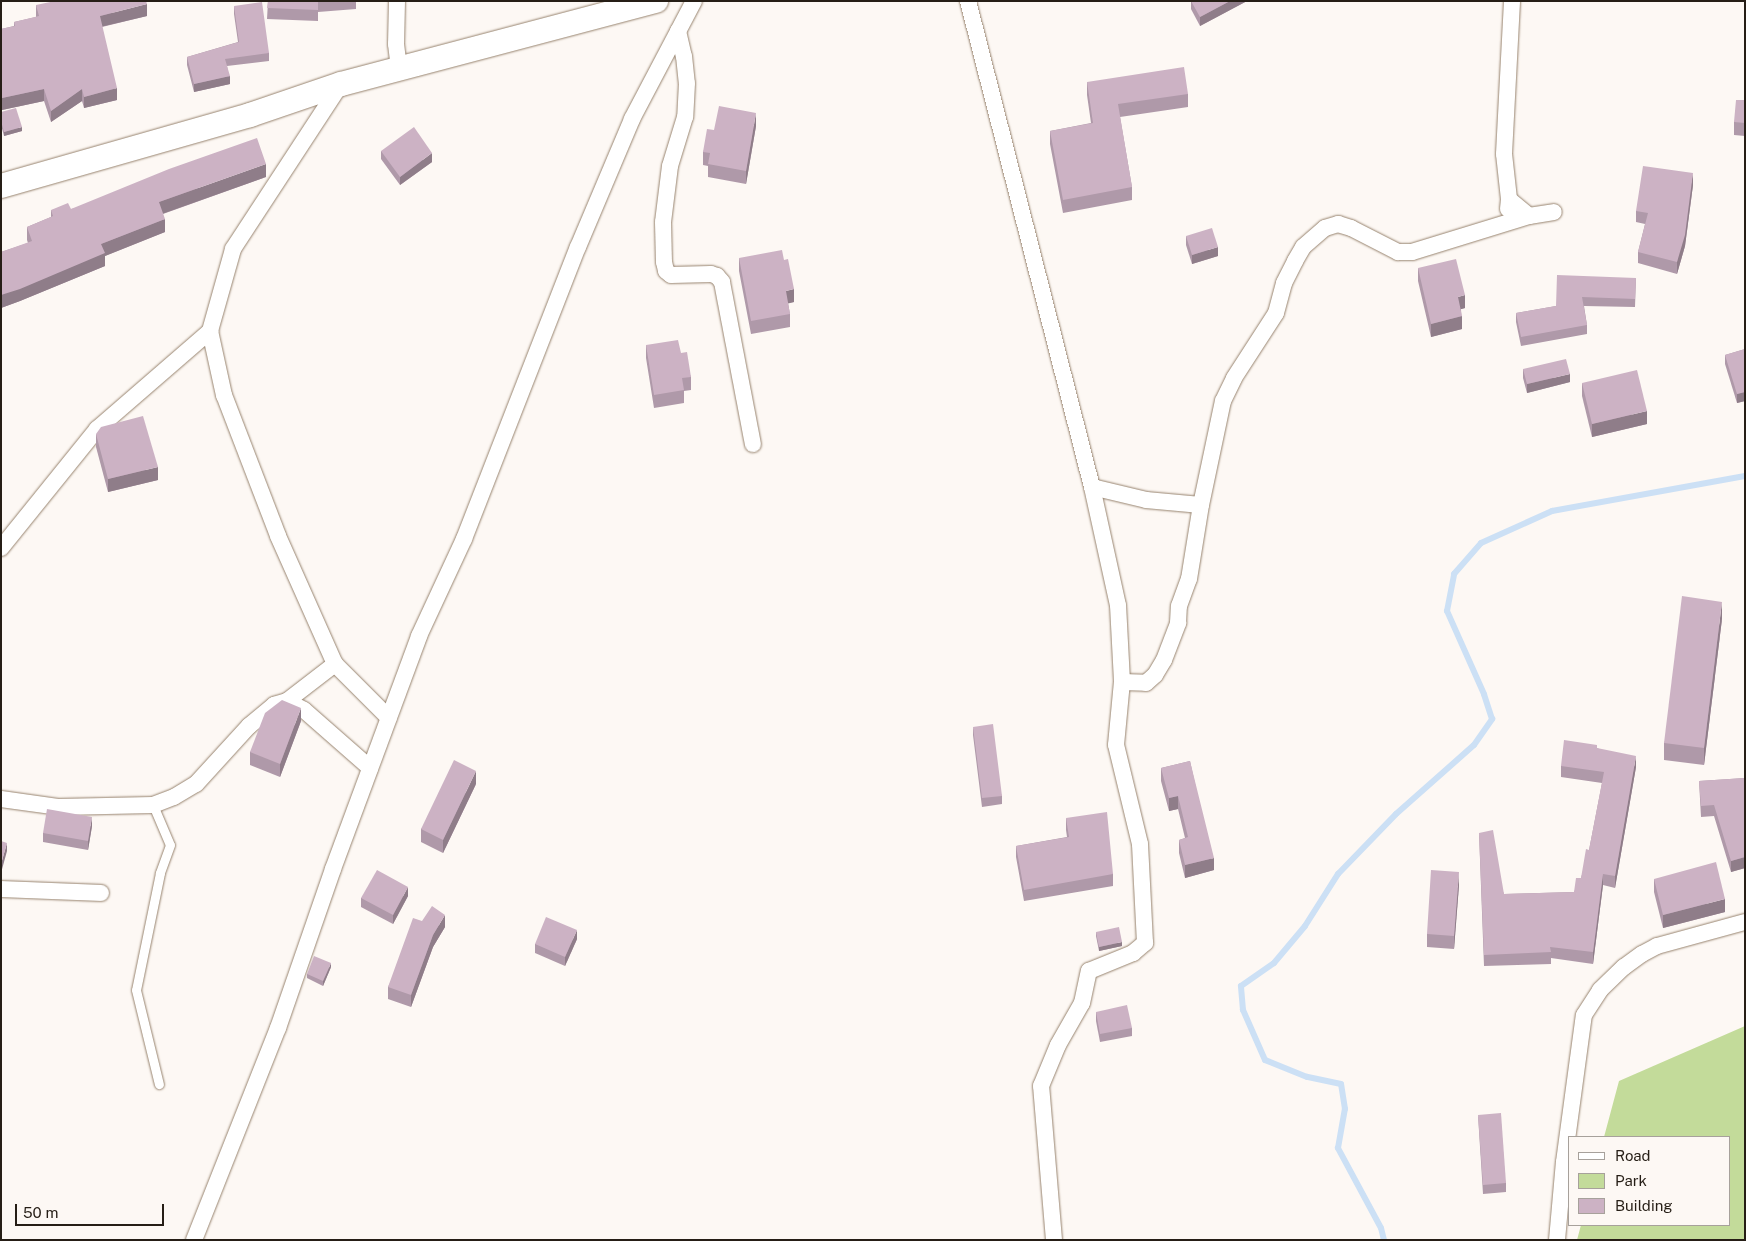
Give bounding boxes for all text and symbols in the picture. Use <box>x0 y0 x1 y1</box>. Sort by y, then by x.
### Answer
legend <box>1568 1136 1731 1226</box>
text: Road <box>1615 1147 1651 1164</box>
text: Park <box>1615 1172 1647 1189</box>
scale bar <box>18 1194 166 1226</box>
text: Building <box>1615 1197 1673 1214</box>
text: 50 m <box>23 1204 58 1221</box>

